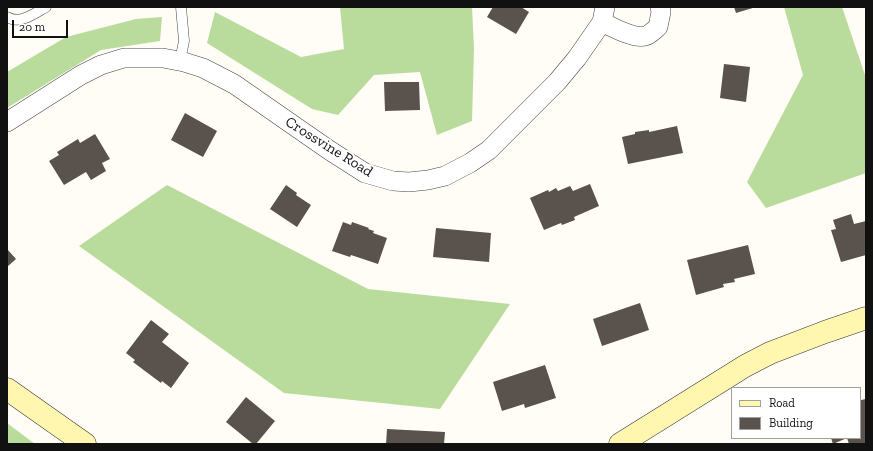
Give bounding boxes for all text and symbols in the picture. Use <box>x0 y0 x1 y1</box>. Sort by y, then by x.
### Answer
scale bar <box>14 12 70 38</box>
text: 20 m <box>19 20 45 34</box>
street label: Crossvine Road <box>282 113 376 181</box>
legend <box>731 387 861 439</box>
text: Road <box>769 396 795 410</box>
text: Building <box>769 416 813 430</box>

